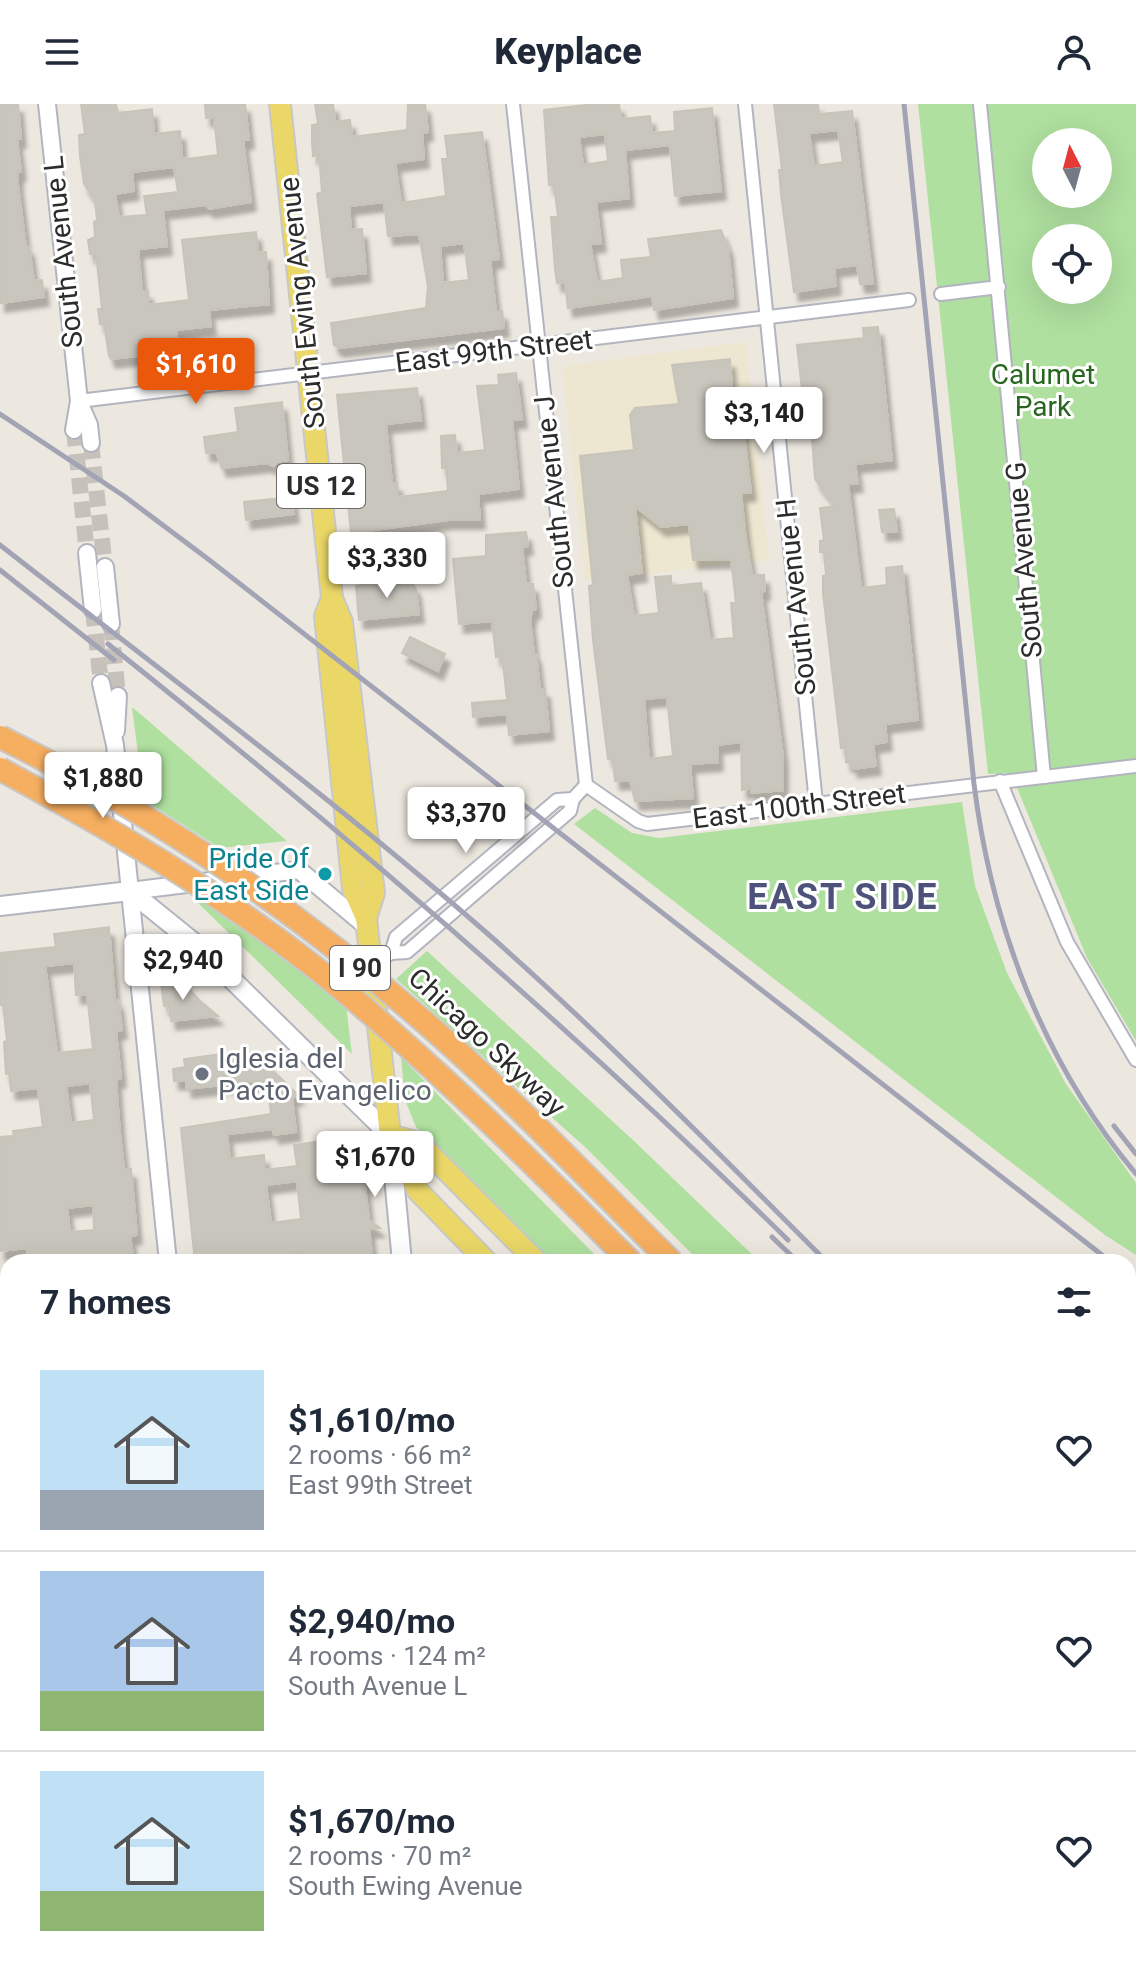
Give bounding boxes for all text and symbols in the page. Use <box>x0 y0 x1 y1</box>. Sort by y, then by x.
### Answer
icon: menu <box>40 30 84 74</box>
icon: person <box>1052 30 1096 74</box>
text: Keyplace <box>494 31 642 73</box>
north arrow <box>1032 128 1112 208</box>
map controls <box>1032 128 1112 304</box>
street label: South Avenue L <box>36 154 90 350</box>
street label: South Ewing Avenue <box>272 176 332 430</box>
button: locate <box>1032 224 1112 304</box>
street label: East 99th Street <box>393 323 595 379</box>
pin: $1,610 <box>131 338 261 406</box>
text: $1,610 <box>156 349 236 379</box>
park label: Calumet Park <box>991 358 1095 423</box>
pin: $3,140 <box>699 387 829 455</box>
street label: South Avenue J <box>527 394 581 590</box>
text: $3,140 <box>724 398 804 428</box>
street label: South Avenue G <box>999 460 1049 660</box>
road number: US 12 <box>277 464 365 508</box>
street label: South Avenue H <box>769 497 823 697</box>
pin: $3,330 <box>322 532 452 600</box>
text: $3,330 <box>347 543 427 573</box>
pin: $1,880 <box>38 752 168 820</box>
text: $1,880 <box>63 763 143 793</box>
street label: East 100th Street <box>691 777 907 835</box>
pin: $3,370 <box>401 787 531 855</box>
text: $3,370 <box>426 798 506 828</box>
place label: Pride Of East Side <box>193 842 309 907</box>
marker: Pride Of East Side <box>316 865 334 883</box>
district label: EAST SIDE <box>747 876 939 918</box>
pin: $2,940 <box>118 934 248 1002</box>
text: $2,940 <box>143 945 223 975</box>
road number: I 90 <box>330 946 390 990</box>
street label: Chicago Skyway <box>402 961 572 1123</box>
place label: Iglesia del Pacto Evangelico <box>218 1042 432 1107</box>
marker: Iglesia del Pacto Evangelico <box>193 1065 211 1083</box>
pin: $1,670 <box>310 1131 440 1199</box>
text: $1,670 <box>335 1142 415 1172</box>
icon: filters <box>1052 1280 1096 1324</box>
text: 7 homes <box>40 1282 171 1322</box>
text: $1,610/mo <box>288 1400 455 1440</box>
icon: home <box>104 1402 200 1498</box>
icon: heart <box>1052 1428 1096 1472</box>
text: 2 rooms · 66 m² <box>288 1440 471 1470</box>
text: East 99th Street <box>288 1470 472 1500</box>
text: $2,940/mo <box>288 1601 455 1641</box>
icon: home <box>104 1603 200 1699</box>
icon: heart <box>1052 1629 1096 1673</box>
text: 4 rooms · 124 m² <box>288 1641 486 1671</box>
text: South Avenue L <box>288 1671 467 1701</box>
text: $1,670/mo <box>288 1801 455 1841</box>
icon: home <box>104 1803 200 1899</box>
icon: heart <box>1052 1829 1096 1873</box>
text: 2 rooms · 70 m² <box>288 1841 471 1871</box>
text: South Ewing Avenue <box>288 1871 523 1901</box>

